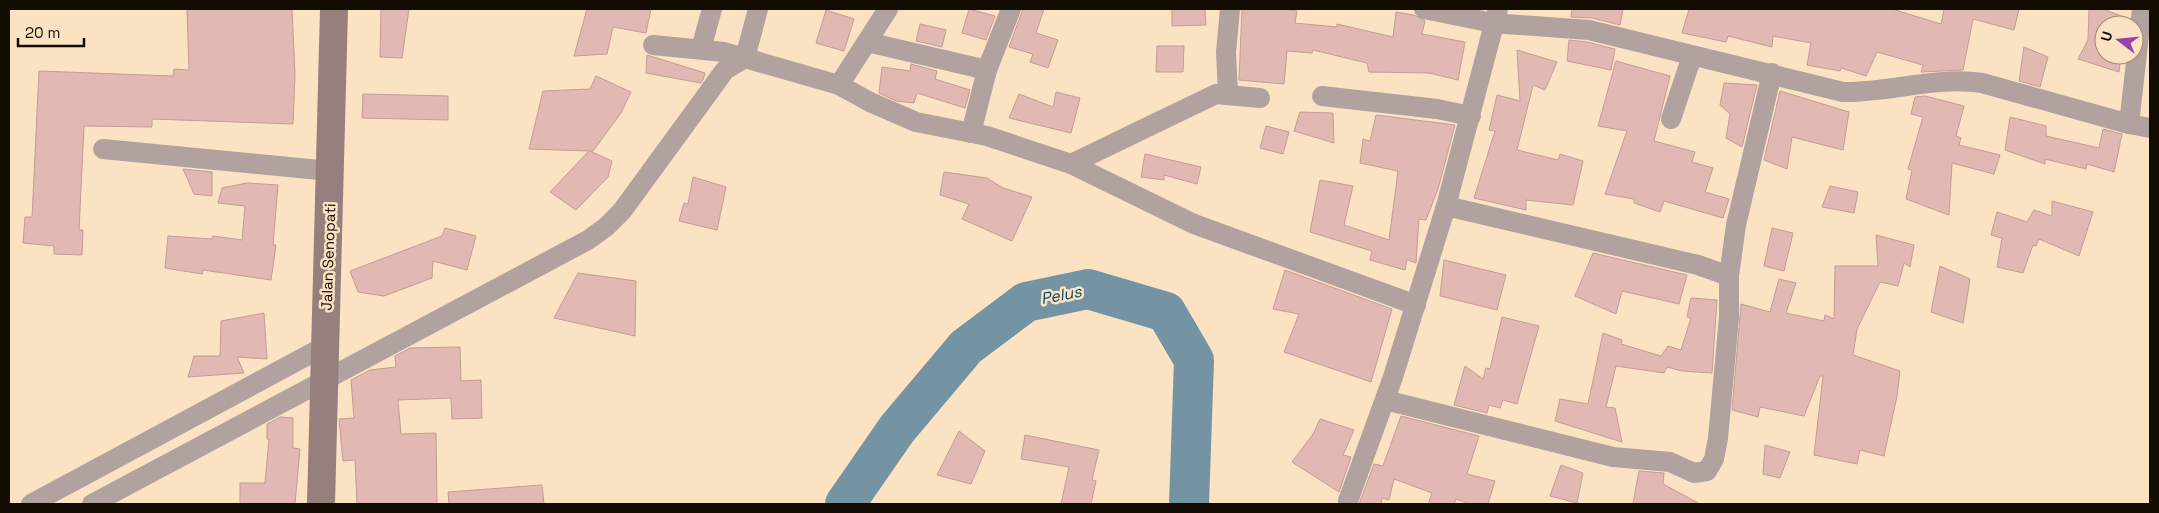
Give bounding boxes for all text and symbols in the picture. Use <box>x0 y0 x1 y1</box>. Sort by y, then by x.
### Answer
scale bar <box>18 15 84 47</box>
north arrow <box>2094 15 2144 65</box>
text: 20 m <box>25 23 60 42</box>
text: U <box>2097 29 2116 43</box>
street label: Jalan Senopati <box>317 203 339 311</box>
water label: Pelus <box>1039 281 1084 309</box>

